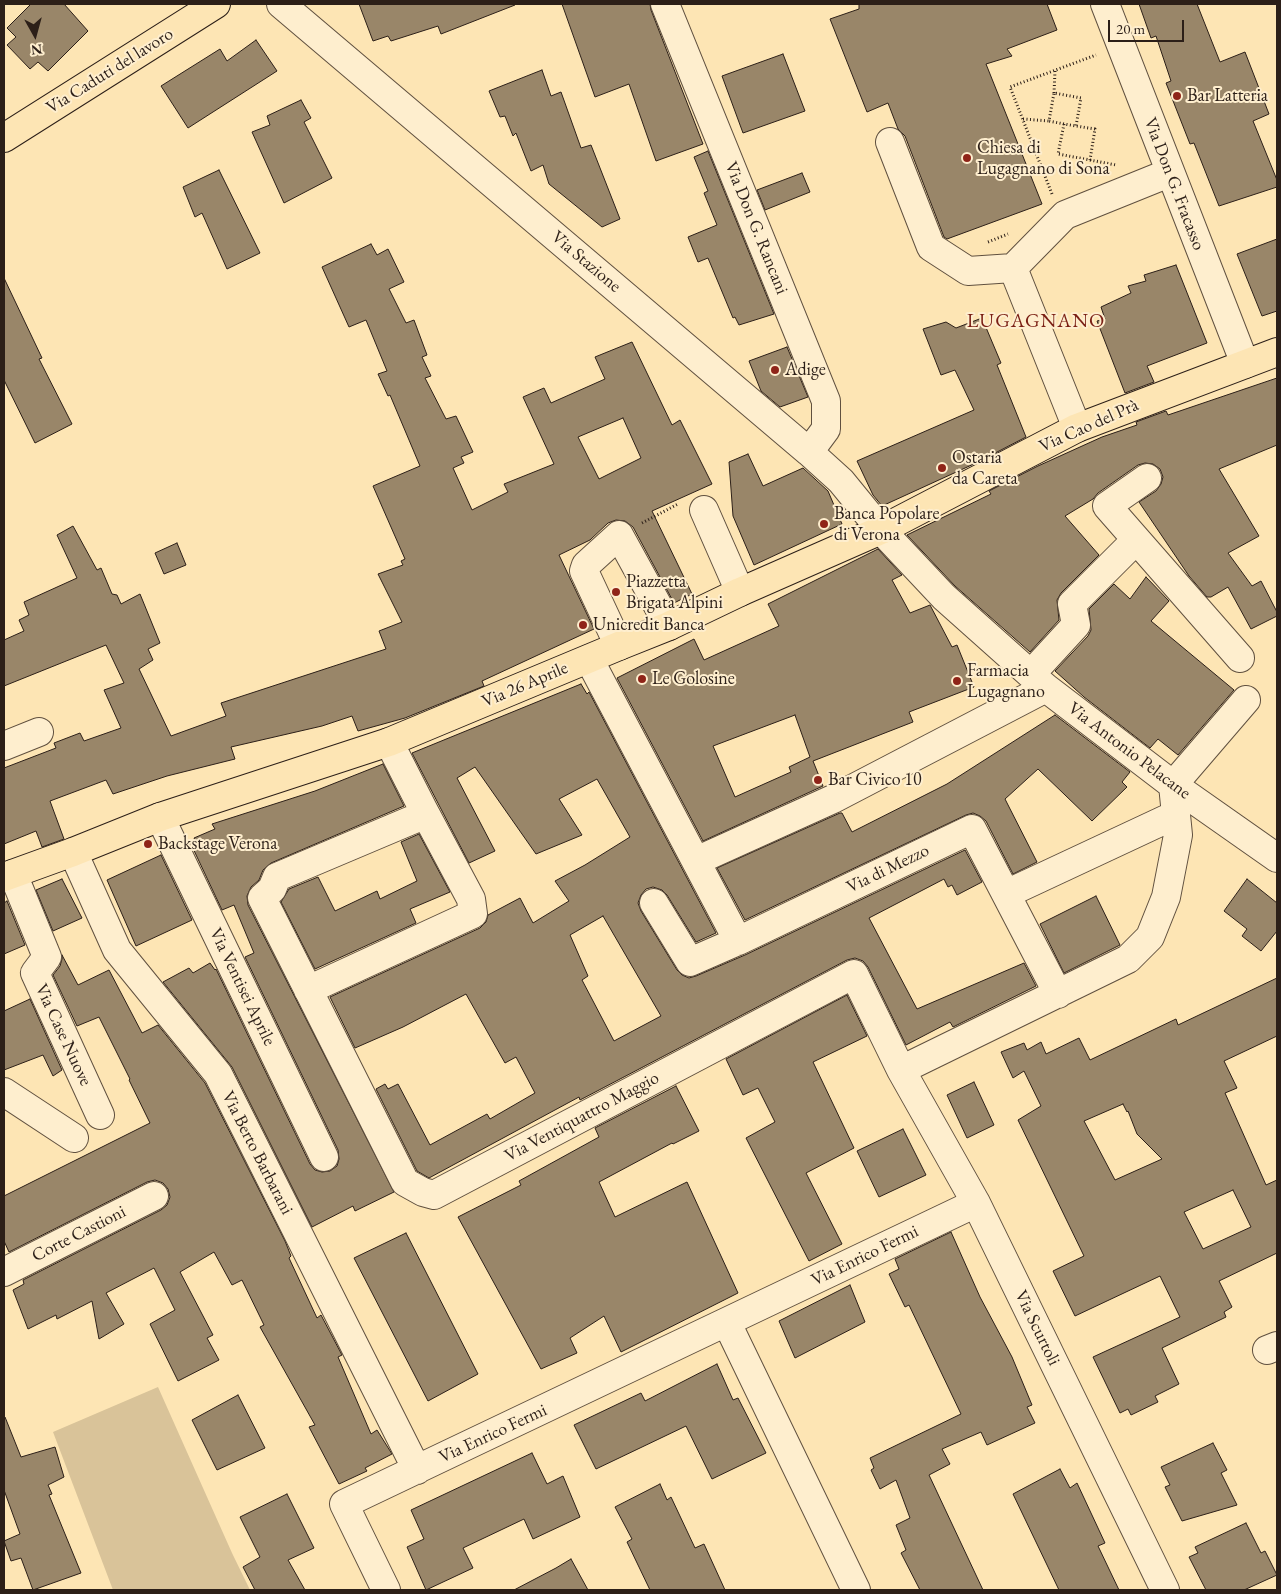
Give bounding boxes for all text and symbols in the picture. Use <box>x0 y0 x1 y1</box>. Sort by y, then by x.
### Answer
north arrow <box>10 10 60 60</box>
scale bar <box>1111 10 1187 42</box>
text: 20 m <box>1116 19 1145 38</box>
street label: Via Caduti del lavoro <box>43 23 177 119</box>
text: N <box>30 40 44 60</box>
place label: Bar Latteria <box>1187 85 1268 107</box>
marker: Bar Latteria <box>1171 90 1183 102</box>
street label: Via Don G. Fracasso <box>1139 115 1209 253</box>
place label: Chiesa di Lugagnano di Sona <box>977 137 1110 180</box>
marker: Chiesa di Lugagnano di Sona <box>961 152 973 164</box>
street label: Via Don G. Rancani <box>720 159 792 297</box>
street label: Via Stazione <box>547 227 625 297</box>
district label: LUGAGNANO <box>966 310 1106 334</box>
place label: Adige <box>785 359 826 381</box>
marker: Adige <box>769 364 781 376</box>
street label: Via Cao del Prà <box>1036 394 1142 458</box>
place label: Ostaria da Careta <box>952 447 1018 489</box>
marker: Ostaria da Careta <box>936 462 948 474</box>
place label: Banca Popolare di Verona <box>834 503 940 546</box>
marker: Banca Popolare di Verona <box>818 518 830 530</box>
place label: Piazzetta Brigata Alpini <box>626 571 723 614</box>
marker: Piazzetta Brigata Alpini <box>610 586 622 598</box>
place label: Unicredit Banca <box>593 614 704 636</box>
marker: Unicredit Banca <box>577 619 589 631</box>
street label: Via 26 Aprile <box>479 657 571 713</box>
place label: Farmacia Lugagnano <box>967 660 1045 702</box>
place label: Le Golosine <box>652 668 735 690</box>
marker: Le Golosine <box>636 673 648 685</box>
marker: Farmacia Lugagnano <box>951 675 963 687</box>
street label: Via Antonio Pelacane <box>1063 698 1195 804</box>
place label: Bar Civico 10 <box>828 769 922 791</box>
marker: Bar Civico 10 <box>812 774 824 786</box>
place label: Backstage Verona <box>158 833 278 855</box>
marker: Backstage Verona <box>142 838 154 850</box>
street label: Via di Mezzo <box>843 840 933 898</box>
street label: Via Ventisei Aprile <box>204 925 280 1049</box>
street label: Via Case Nuove <box>30 981 96 1089</box>
street label: Via Ventiquattro Maggio <box>501 1067 663 1167</box>
street label: Via Berto Barbarani <box>217 1088 297 1218</box>
street label: Corte Castioni <box>28 1201 130 1267</box>
street label: Via Enrico Fermi <box>808 1221 922 1291</box>
street label: Via Scurtoli <box>1010 1287 1064 1369</box>
street label: Via Enrico Fermi <box>436 1400 550 1468</box>

